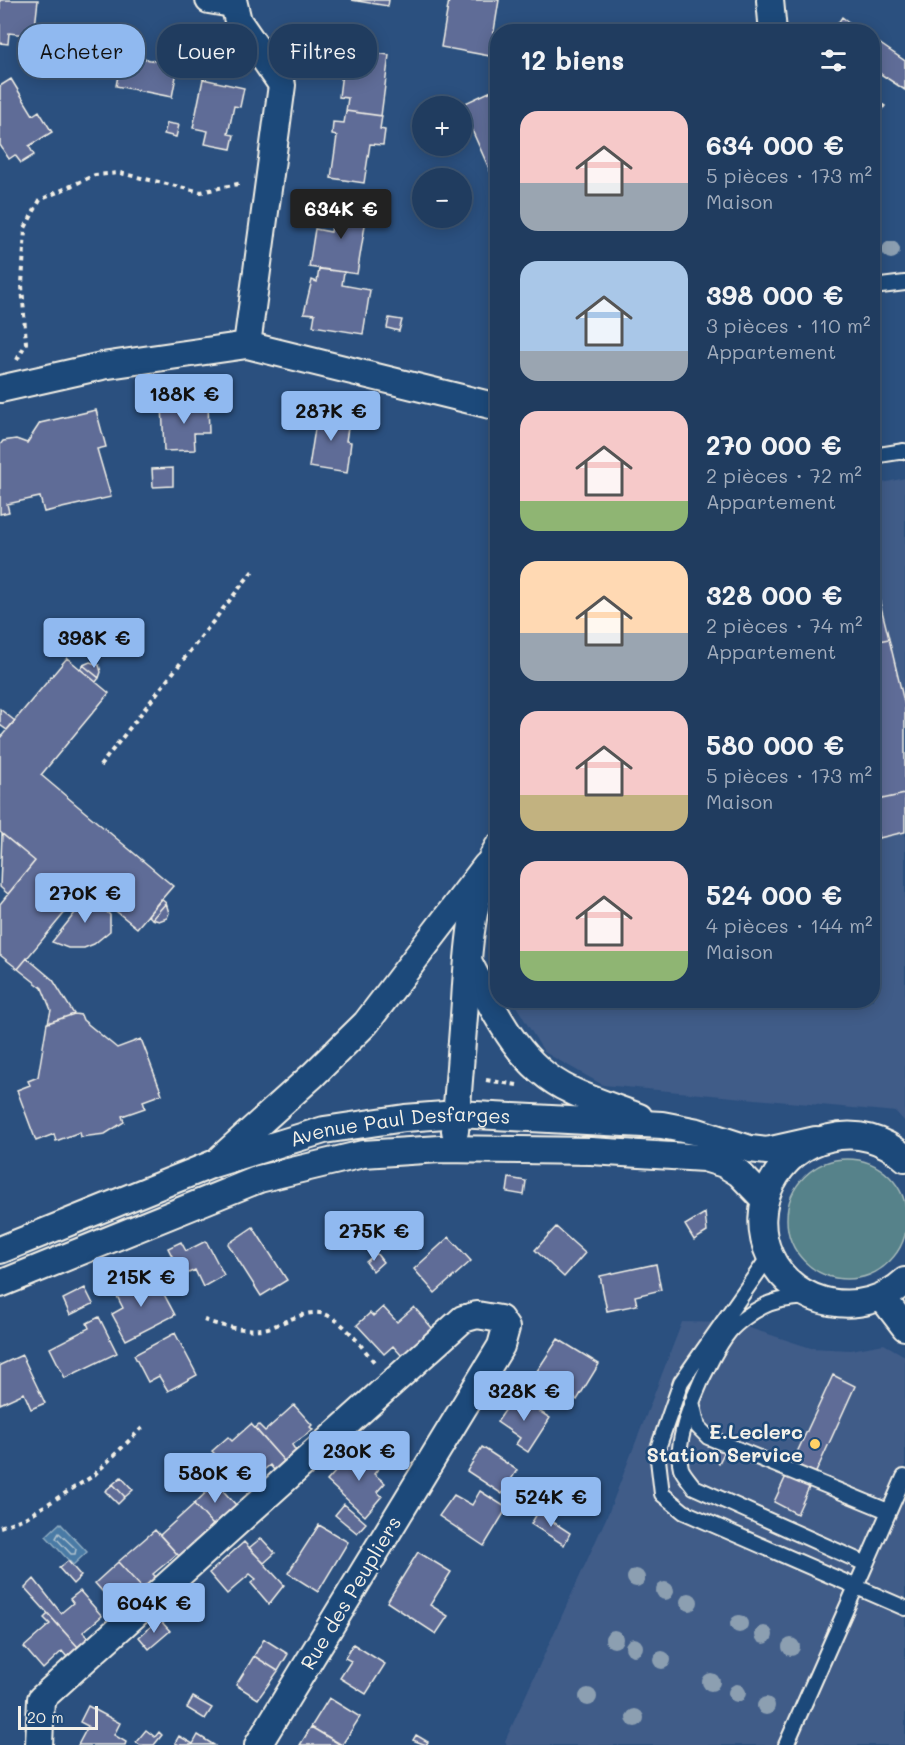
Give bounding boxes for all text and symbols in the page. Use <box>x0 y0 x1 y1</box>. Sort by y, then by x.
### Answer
chip: Acheter <box>18 24 145 78</box>
chip: Louer <box>157 24 257 78</box>
chip: Filtres <box>269 24 377 78</box>
text: 12 biens <box>520 43 624 77</box>
icon: filters <box>817 44 850 77</box>
map controls <box>412 96 472 228</box>
button: + <box>412 96 472 156</box>
text: 634 000 € <box>706 128 844 162</box>
icon: home <box>568 135 640 207</box>
text: 5 pièces · 173 m² <box>706 162 872 188</box>
button: − <box>412 168 472 228</box>
text: Maison <box>706 188 773 214</box>
pin: 634K € <box>292 189 390 240</box>
text: 634K € <box>304 195 378 221</box>
text: 398 000 € <box>706 278 843 312</box>
icon: home <box>568 285 640 357</box>
text: 3 pièces · 110 m² <box>706 312 870 338</box>
text: Appartement <box>706 338 836 364</box>
pin: 188K € <box>135 374 233 425</box>
text: 188K € <box>149 380 219 406</box>
pin: 287K € <box>282 391 380 442</box>
text: 287K € <box>295 397 367 423</box>
text: 270 000 € <box>706 428 842 462</box>
icon: home <box>568 435 640 507</box>
text: 2 pièces · 72 m² <box>706 462 862 488</box>
text: Appartement <box>706 488 836 514</box>
text: 328 000 € <box>706 578 842 612</box>
icon: home <box>568 585 640 657</box>
text: 2 pièces · 74 m² <box>706 612 863 638</box>
pin: 398K € <box>45 618 143 669</box>
text: 398K € <box>58 624 131 650</box>
text: Appartement <box>706 638 836 664</box>
text: 580 000 € <box>706 728 844 762</box>
icon: home <box>568 735 640 807</box>
text: 5 pièces · 173 m² <box>706 762 872 788</box>
text: Maison <box>706 788 773 814</box>
pin: 270K € <box>36 873 134 924</box>
text: 524 000 € <box>706 878 842 912</box>
text: 270K € <box>49 879 121 905</box>
icon: home <box>568 885 640 957</box>
text: 4 pièces · 144 m² <box>706 912 873 938</box>
text: Maison <box>706 938 773 964</box>
street label: Avenue Paul Desfarges <box>286 1100 511 1152</box>
pin: 275K € <box>325 1211 423 1262</box>
text: 275K € <box>339 1217 409 1243</box>
pin: 215K € <box>92 1257 190 1308</box>
text: 215K € <box>107 1263 175 1289</box>
pin: 328K € <box>475 1371 573 1422</box>
text: 328K € <box>488 1377 560 1403</box>
place label: E.Leclerc Station Service <box>647 1418 803 1467</box>
pin: 230K € <box>310 1431 408 1482</box>
text: 230K € <box>323 1437 395 1463</box>
marker: E.Leclerc Station Service <box>808 1437 822 1451</box>
pin: 580K € <box>166 1453 264 1504</box>
text: 580K € <box>178 1459 252 1485</box>
pin: 524K € <box>502 1477 600 1528</box>
text: 524K € <box>515 1483 587 1509</box>
street label: Rue des Peupliers <box>294 1511 406 1674</box>
pin: 604K € <box>105 1583 203 1634</box>
text: 604K € <box>117 1589 191 1615</box>
scale bar <box>18 1703 98 1730</box>
text: 20 m <box>27 1706 64 1727</box>

